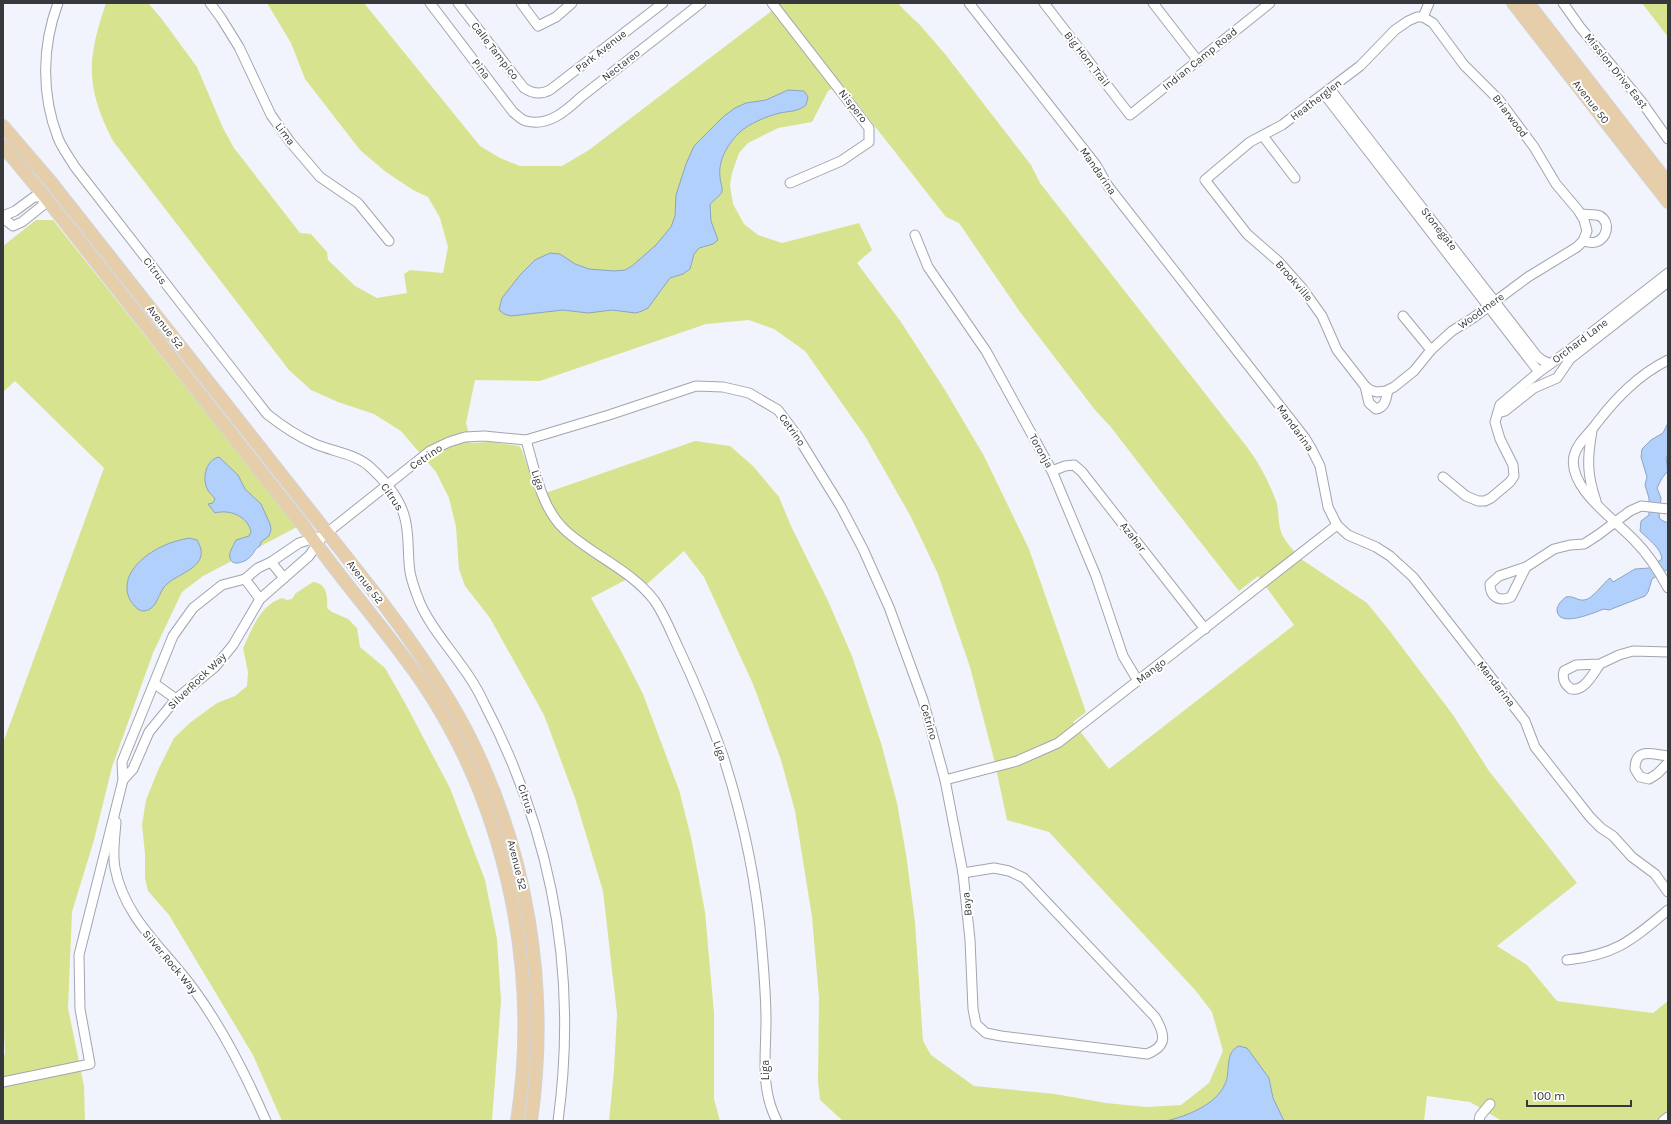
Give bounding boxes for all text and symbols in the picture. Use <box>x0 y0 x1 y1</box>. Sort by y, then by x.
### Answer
street label: Calle Tampico <box>468 20 522 82</box>
street label: Indian Camp Road <box>1160 25 1240 93</box>
street label: Park Avenue <box>573 27 629 75</box>
street label: Big Horn Trail <box>1061 29 1113 89</box>
street label: Mission Drive East <box>1582 31 1650 111</box>
street label: Nectareo <box>599 46 643 84</box>
street label: Pina <box>469 56 493 82</box>
street label: Heatherglen <box>1288 76 1344 124</box>
street label: Avenue 50 <box>1570 78 1612 126</box>
street label: Nispero <box>836 87 870 125</box>
street label: Briarwood <box>1490 92 1530 140</box>
street label: Lima <box>272 120 298 148</box>
street label: Mandarina <box>1077 145 1119 197</box>
street label: Stonegate <box>1418 205 1460 253</box>
street label: Citrus <box>140 255 170 287</box>
street label: Brookville <box>1273 258 1315 304</box>
street label: Woodmere <box>1456 290 1507 332</box>
street label: Avenue 52 <box>144 303 186 351</box>
street label: Orchard Lane <box>1550 316 1611 366</box>
street label: Mandarina <box>1274 402 1316 454</box>
street label: Cetrino <box>776 411 808 449</box>
street label: Toronja <box>1026 432 1056 470</box>
street label: Cetrino <box>407 441 445 473</box>
street label: Liga <box>529 468 547 492</box>
street label: Citrus <box>378 481 406 513</box>
street label: Azahar <box>1117 519 1149 555</box>
street label: Avenue 52 <box>344 558 386 606</box>
street label: SilverRock Way <box>165 650 229 712</box>
street label: Mango <box>1134 655 1168 687</box>
street label: Mandarina <box>1474 659 1518 709</box>
street label: Cetrino <box>918 703 940 741</box>
street label: Liga <box>710 739 730 763</box>
street label: Citrus <box>515 782 537 816</box>
street label: Avenue 52 <box>504 838 530 892</box>
street label: Baya <box>959 891 975 917</box>
street label: Silver Rock Way <box>140 928 200 996</box>
street label: Liga <box>759 1060 772 1080</box>
scale bar <box>1527 1082 1631 1108</box>
text: 100 m <box>1533 1089 1565 1103</box>

